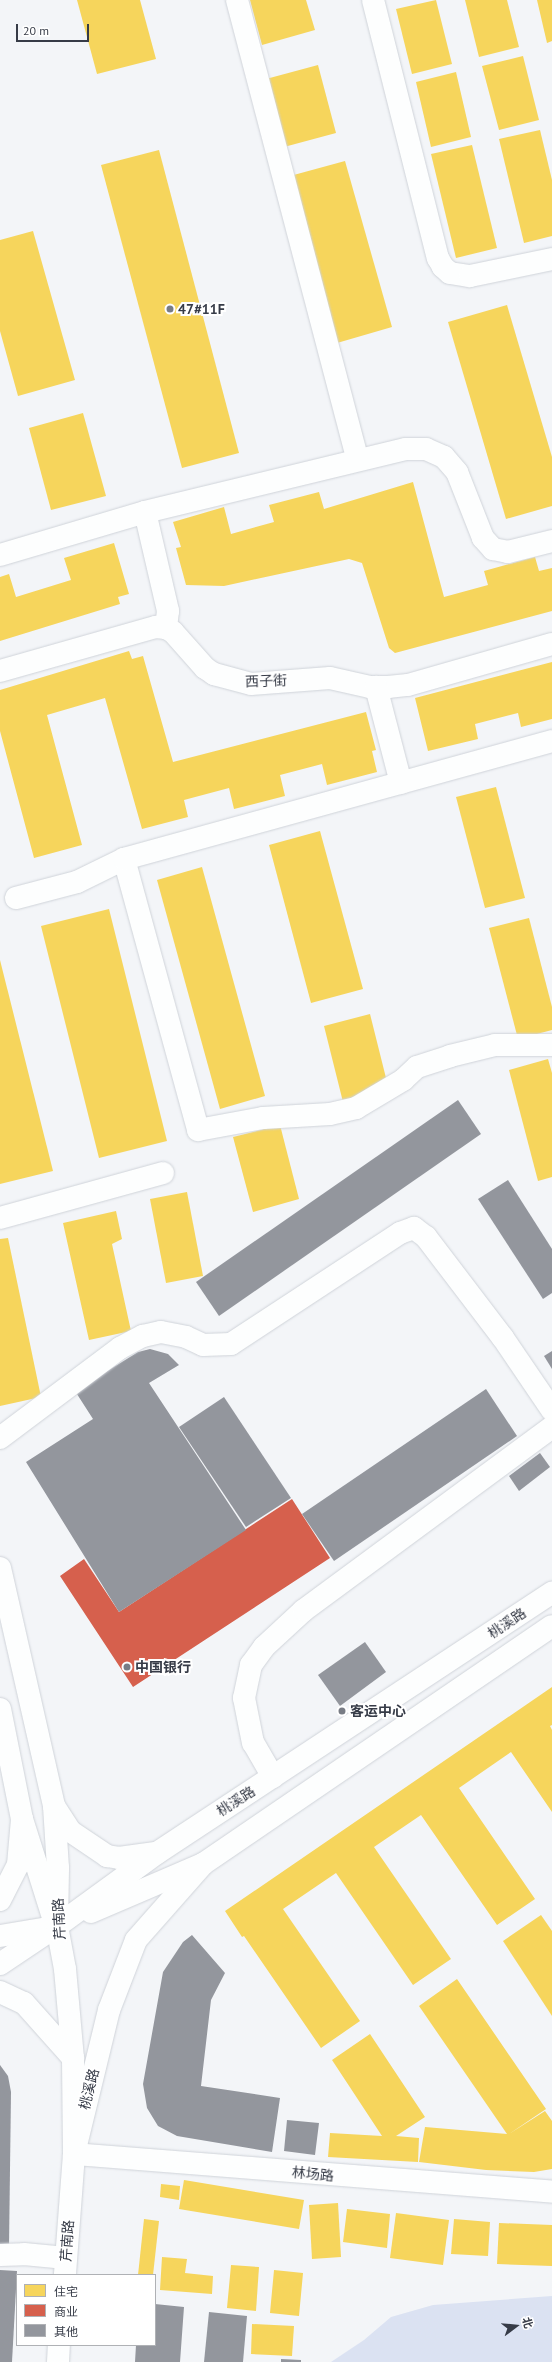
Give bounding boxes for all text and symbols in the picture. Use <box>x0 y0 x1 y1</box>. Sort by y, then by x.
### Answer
scale bar <box>18 16 91 42</box>
text: 20 m <box>23 23 49 38</box>
place label: 47#11F <box>178 301 225 317</box>
marker: 47#11F <box>165 304 175 314</box>
street label: 西子街 <box>245 672 287 690</box>
street label: 桃溪路 <box>485 1604 529 1642</box>
place label: 中国银行 <box>135 1659 191 1675</box>
marker: 中国银行 <box>122 1662 132 1672</box>
place label: 客运中心 <box>350 1703 406 1719</box>
marker: 客运中心 <box>337 1706 347 1716</box>
street label: 桃溪路 <box>214 1783 258 1819</box>
street label: 芹南路 <box>50 1898 68 1940</box>
street label: 桃溪路 <box>76 2067 102 2111</box>
street label: 林场路 <box>291 2164 335 2184</box>
street label: 芹南路 <box>57 2219 77 2263</box>
legend <box>16 2274 156 2346</box>
text: 住宅 <box>54 2284 78 2299</box>
text: 商业 <box>54 2304 78 2319</box>
north arrow <box>496 2306 536 2346</box>
text: 北 <box>519 2315 536 2330</box>
text: 其他 <box>54 2324 78 2339</box>

